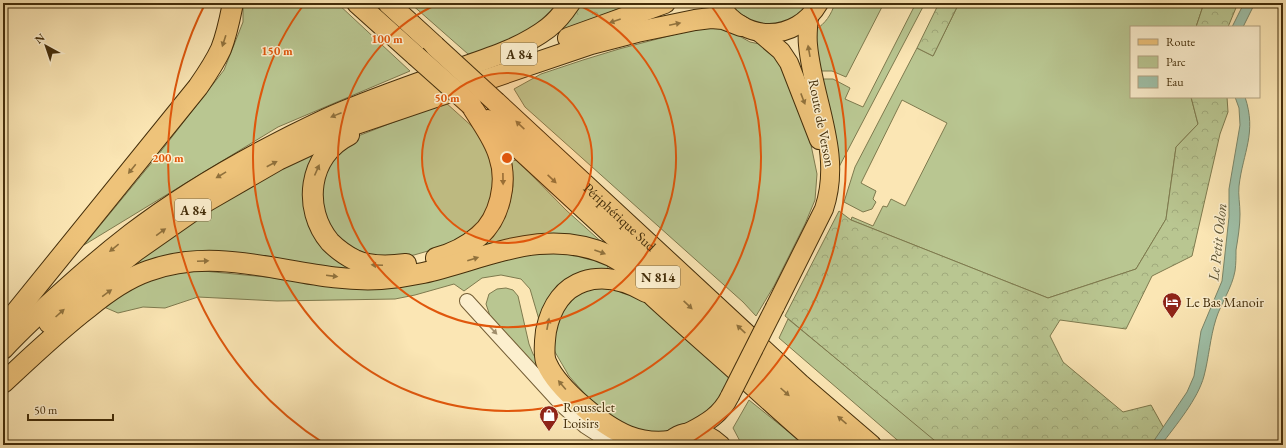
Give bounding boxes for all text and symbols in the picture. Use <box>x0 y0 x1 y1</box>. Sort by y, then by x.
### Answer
one-way arrow <box>609 19 621 25</box>
one-way arrow <box>669 21 681 27</box>
north arrow <box>26 26 66 66</box>
legend <box>1130 26 1260 98</box>
text: N <box>32 30 48 47</box>
text: 100 m <box>371 31 403 47</box>
text: Route <box>1166 34 1196 50</box>
one-way arrow <box>220 35 226 47</box>
text: 150 m <box>261 43 293 59</box>
road number: A 84 <box>501 43 537 65</box>
one-way arrow <box>806 45 812 58</box>
text: Parc <box>1166 54 1186 70</box>
text: Eau <box>1166 74 1184 90</box>
street label: Route de Verson <box>805 77 839 169</box>
text: 50 m <box>434 90 460 106</box>
one-way arrow <box>800 94 806 106</box>
one-way arrow <box>330 112 341 118</box>
one-way arrow <box>515 120 525 130</box>
text: 200 m <box>152 150 184 166</box>
centre of rings <box>500 151 514 165</box>
one-way arrow <box>266 161 278 167</box>
one-way arrow <box>128 163 136 174</box>
one-way arrow <box>314 165 320 176</box>
one-way arrow <box>215 171 227 178</box>
one-way arrow <box>500 173 506 186</box>
one-way arrow <box>547 174 556 183</box>
street label: Périphérique Sud <box>580 179 661 256</box>
road number: A 84 <box>175 199 211 221</box>
water label: Le Petit Odon <box>1203 202 1231 283</box>
one-way arrow <box>156 228 167 236</box>
one-way arrow <box>108 244 119 253</box>
one-way arrow <box>595 249 607 255</box>
one-way arrow <box>468 256 480 262</box>
one-way arrow <box>197 258 210 264</box>
one-way arrow <box>371 261 383 268</box>
road number: N 814 <box>636 266 680 288</box>
one-way arrow <box>326 273 338 279</box>
one-way arrow <box>102 289 112 297</box>
hotel icon: Le Bas Manoir <box>1161 291 1183 319</box>
place label: Le Bas Manoir <box>1186 293 1264 311</box>
one-way arrow <box>684 300 693 309</box>
one-way arrow <box>55 309 64 318</box>
one-way arrow <box>545 318 551 331</box>
one-way arrow <box>736 324 746 334</box>
one-way arrow <box>489 325 498 335</box>
one-way arrow <box>557 379 566 390</box>
one-way arrow <box>780 388 790 397</box>
scale bar <box>28 396 113 422</box>
place label: Rousselet Loisirs <box>563 398 616 432</box>
text: 50 m <box>34 402 58 418</box>
shop icon: Rousselet Loisirs <box>538 404 560 432</box>
one-way arrow <box>837 415 847 424</box>

